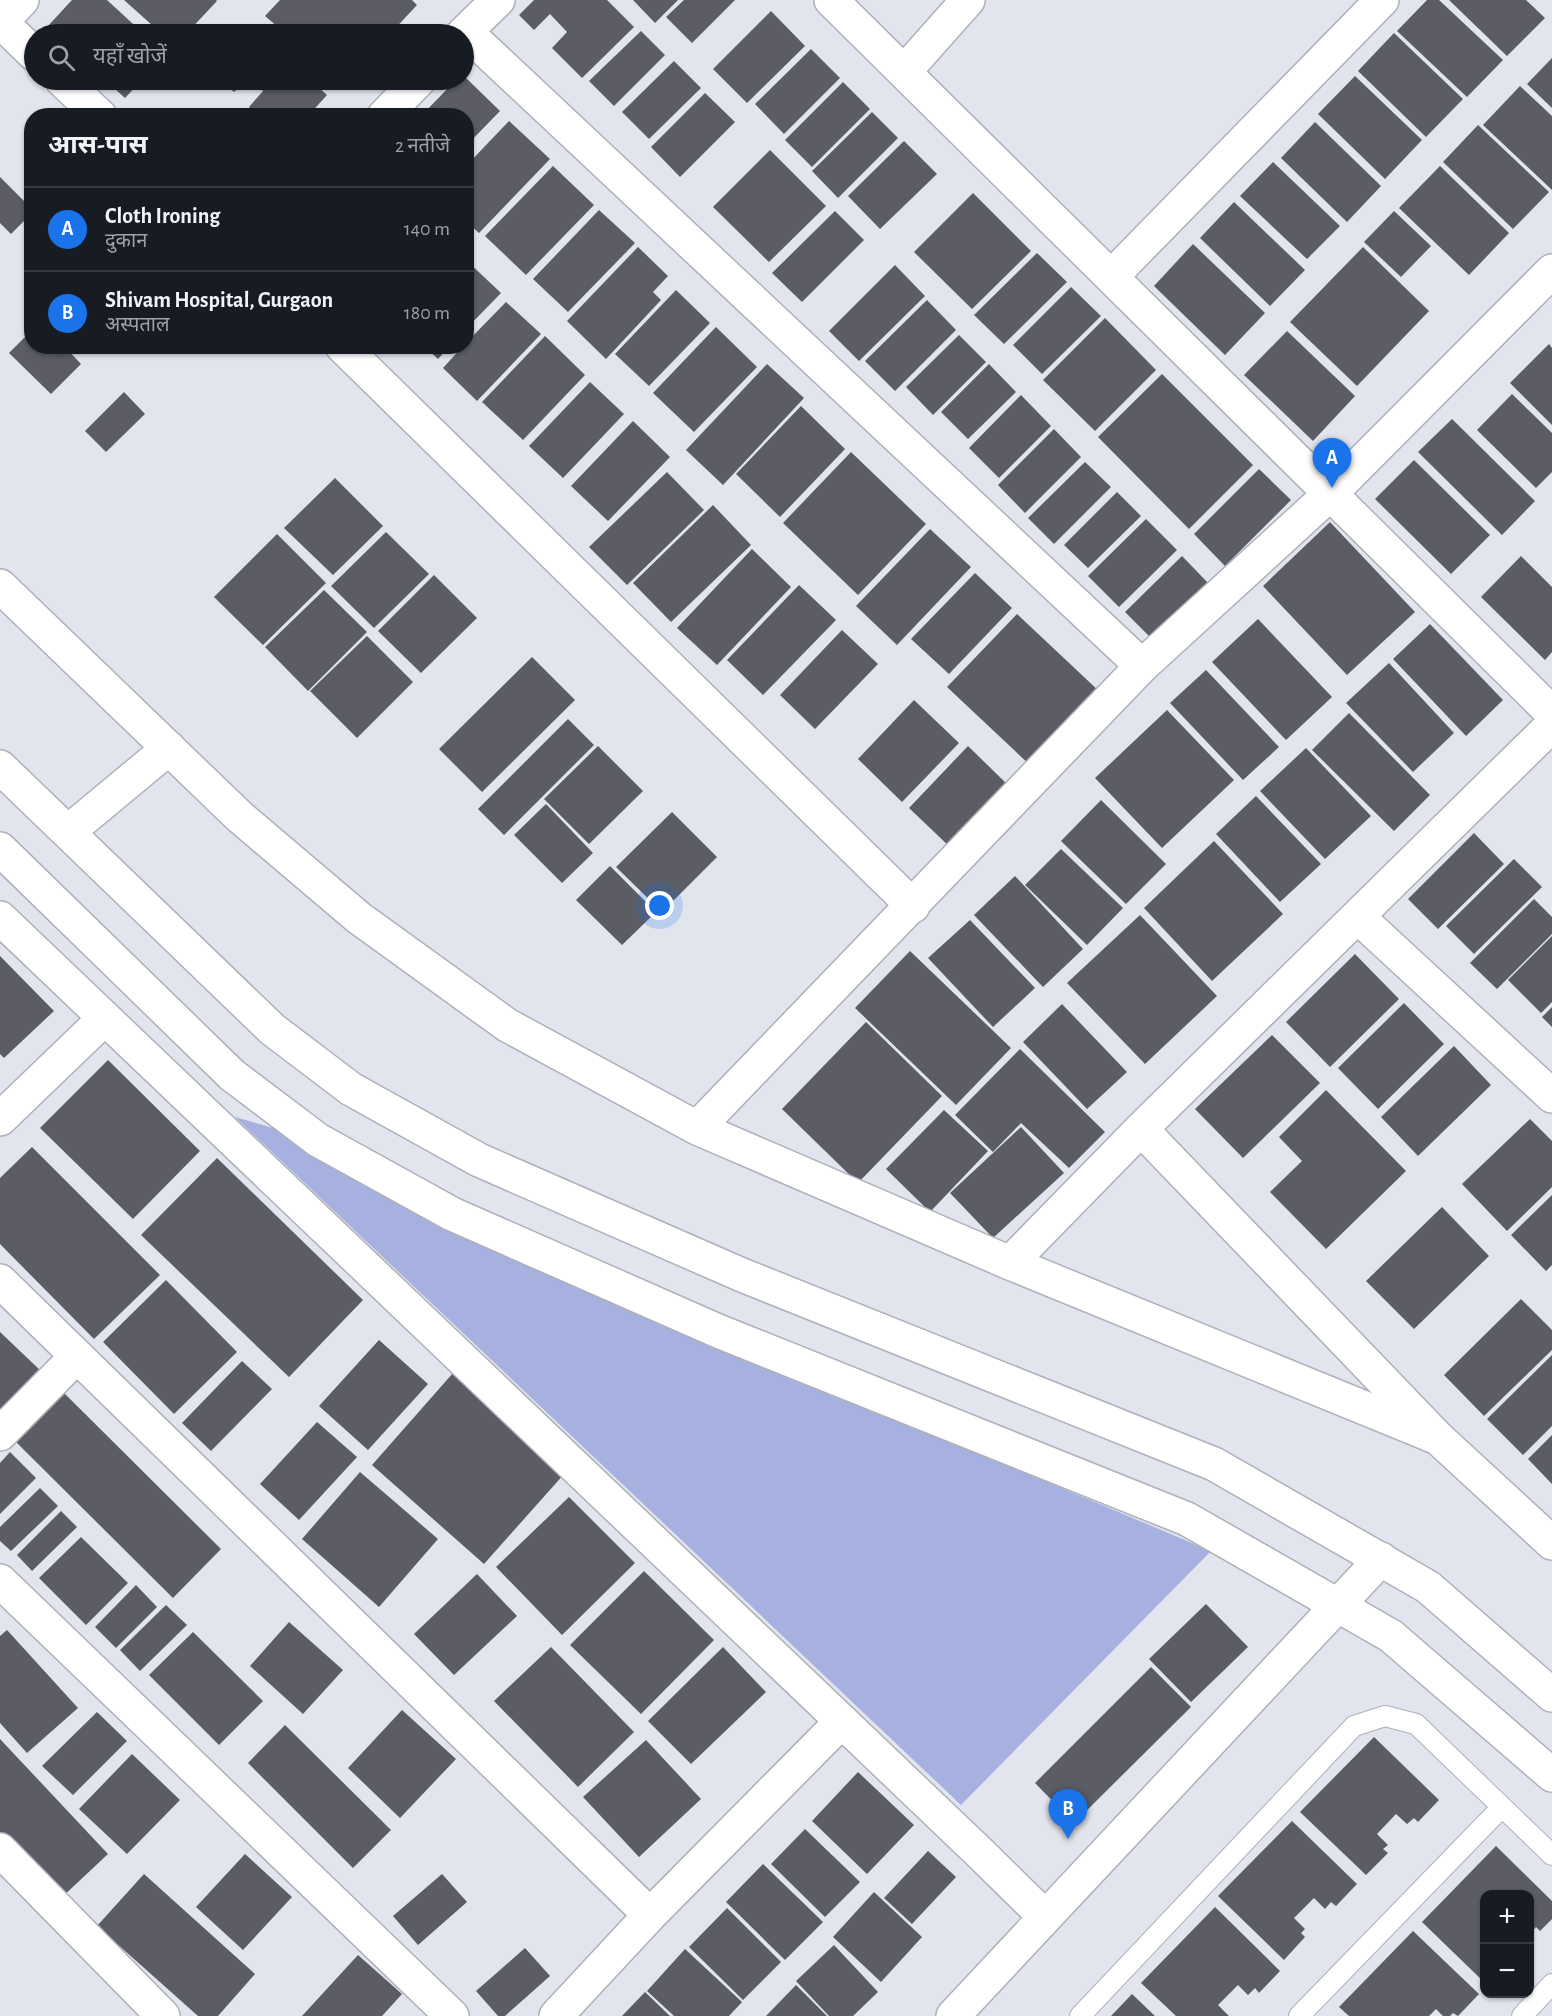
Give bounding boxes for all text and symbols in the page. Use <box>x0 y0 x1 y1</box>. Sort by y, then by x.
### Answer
search box <box>24 24 474 90</box>
icon: search <box>45 41 78 74</box>
text: यहाँ खोजें <box>93 45 167 67</box>
text: आस-पास <box>48 132 148 158</box>
text: 2 नतीजे <box>395 136 450 156</box>
text: Cloth Ironing <box>105 205 220 227</box>
text: A <box>62 219 74 239</box>
text: 140 m <box>404 219 450 239</box>
text: दुकान <box>105 231 147 251</box>
text: Shivam Hospital, Gurgaon <box>105 289 333 311</box>
text: B <box>62 303 73 323</box>
text: 180 m <box>404 303 450 323</box>
text: अस्पताल <box>105 315 170 335</box>
pin: A <box>1312 438 1352 488</box>
your location <box>645 891 674 920</box>
pin: B <box>1048 1790 1088 1839</box>
map controls <box>1480 1890 1534 1998</box>
button: + <box>1480 1890 1534 1944</box>
button: − <box>1480 1944 1534 1998</box>

